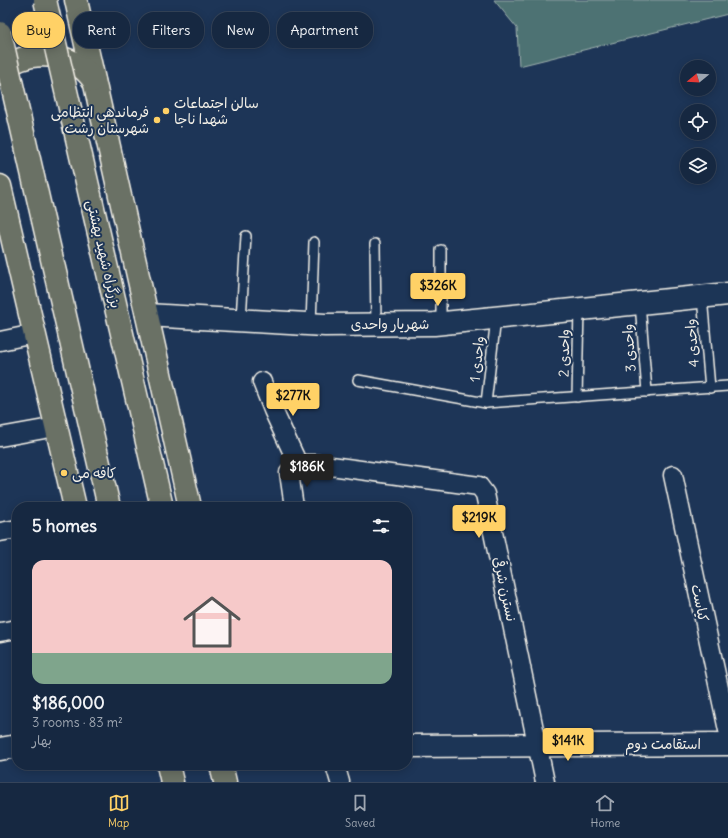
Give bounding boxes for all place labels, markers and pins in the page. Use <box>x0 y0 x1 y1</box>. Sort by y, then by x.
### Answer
place label: سالن اجتماعات شهدا ناجا <box>174 94 259 128</box>
place label: فرماندهی انتظامی شهرستان رشت <box>51 103 149 137</box>
marker: سالن اجتماعات شهدا ناجا <box>161 106 171 116</box>
marker: فرماندهی انتظامی شهرستان رشت <box>152 115 162 125</box>
pin: $326K <box>410 273 466 307</box>
pin: $277K <box>265 383 321 417</box>
pin: $186K <box>279 454 335 488</box>
place label: کافه می <box>72 464 116 482</box>
marker: کافه می <box>59 468 69 478</box>
pin: $219K <box>451 505 507 539</box>
pin: $141K <box>540 728 596 762</box>

